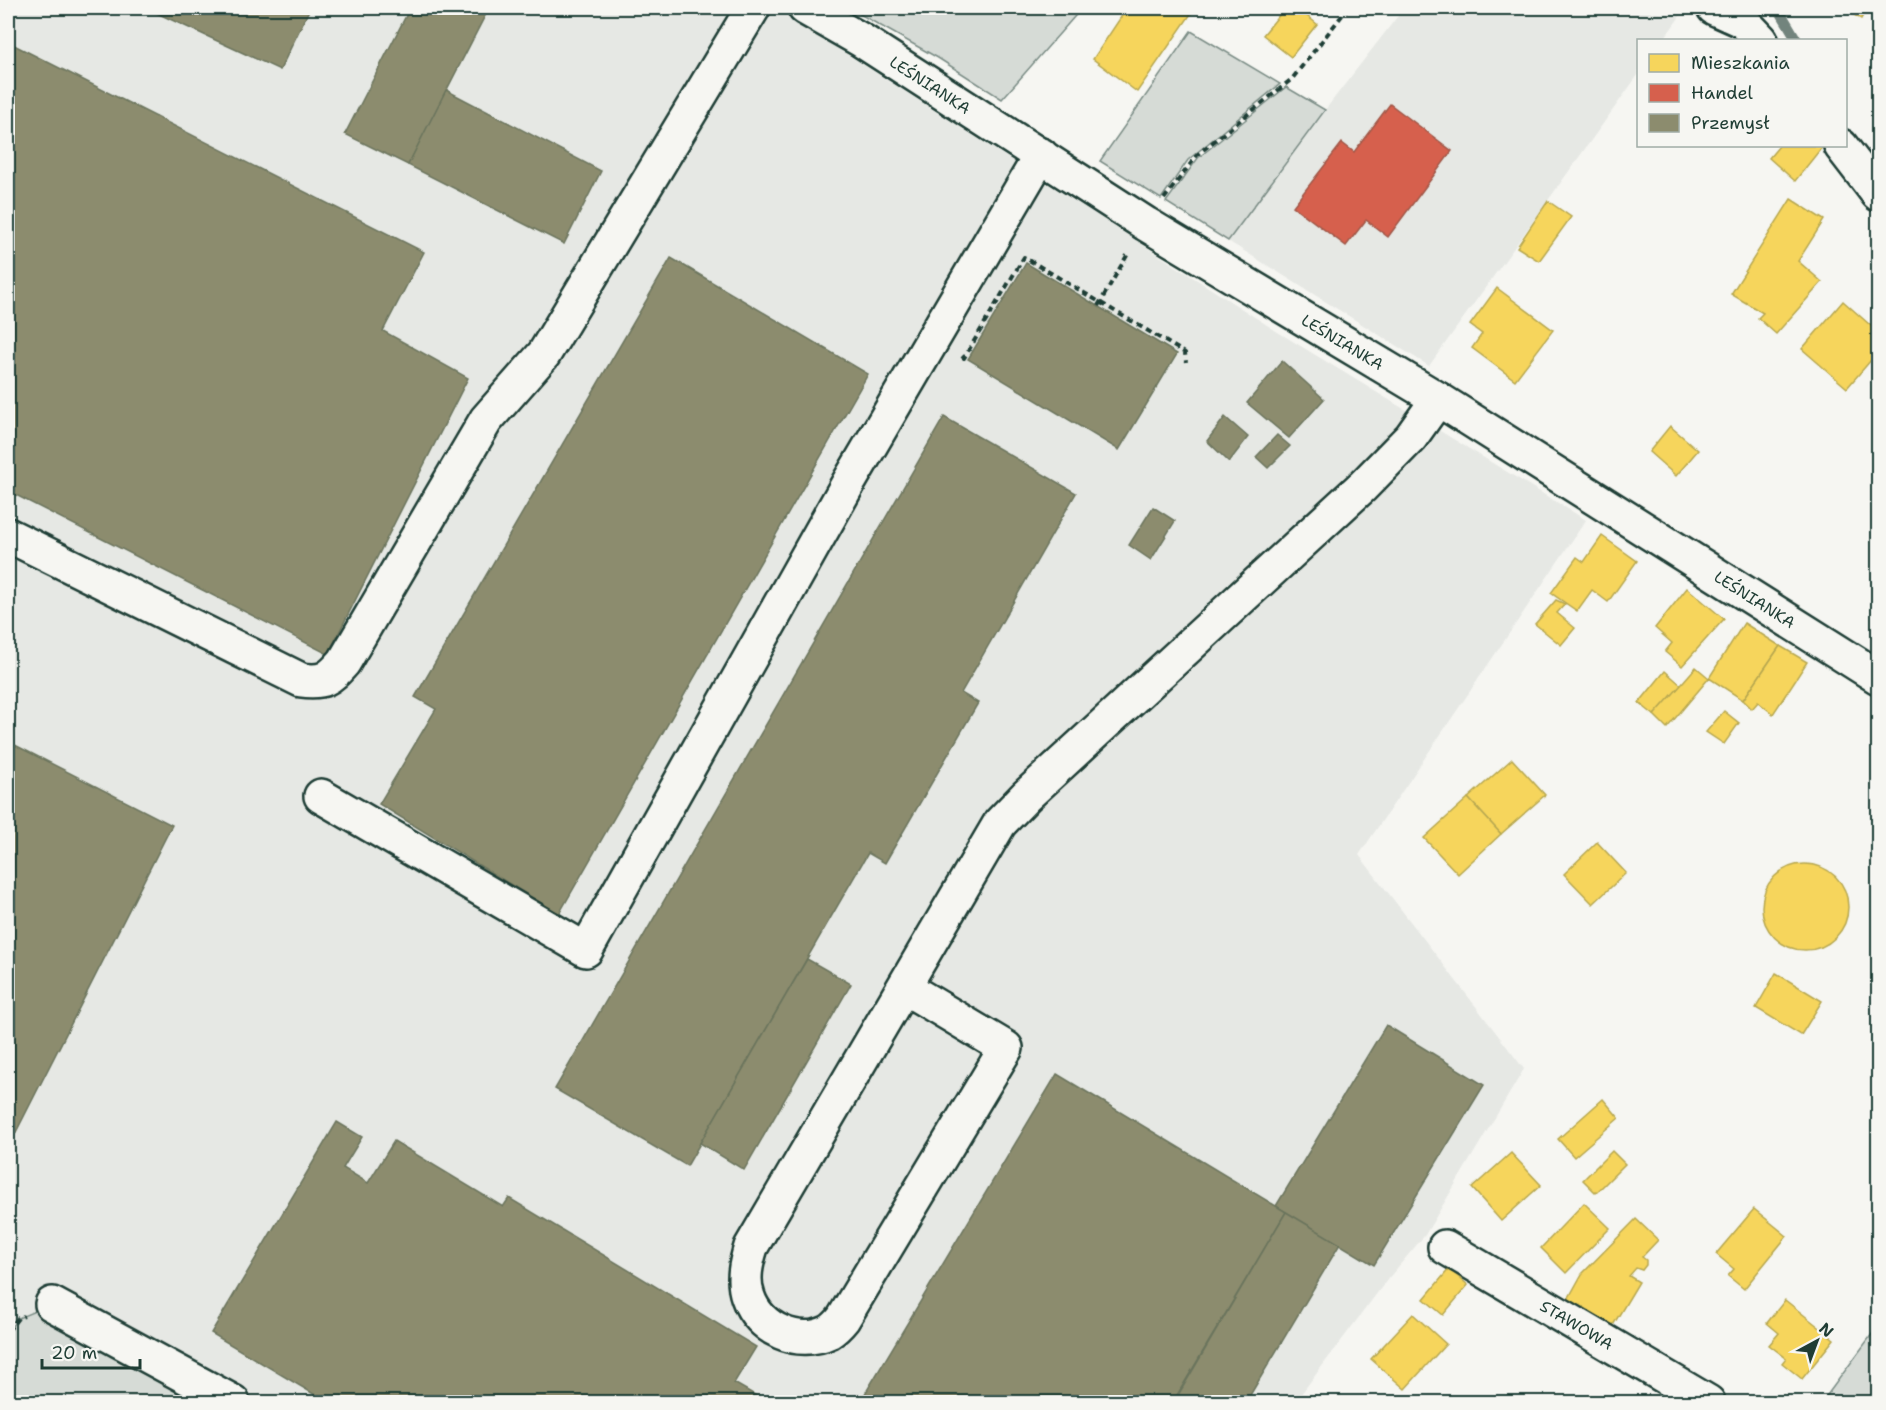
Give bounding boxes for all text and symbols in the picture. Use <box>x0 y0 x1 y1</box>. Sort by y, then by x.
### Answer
legend <box>1637 39 1847 147</box>
street label: LEŚNIANKA <box>886 51 975 119</box>
text: Mieszkania <box>1691 51 1790 75</box>
text: Handel <box>1691 81 1753 105</box>
text: Przemysł <box>1691 111 1770 135</box>
street label: LEŚNIANKA <box>1297 310 1387 375</box>
street label: LEŚNIANKA <box>1710 566 1799 633</box>
street label: STAWOWA <box>1536 1295 1617 1355</box>
north arrow <box>1787 1311 1847 1371</box>
text: N <box>1815 1318 1838 1342</box>
scale bar <box>42 1332 140 1370</box>
text: 20 m <box>51 1341 97 1365</box>

